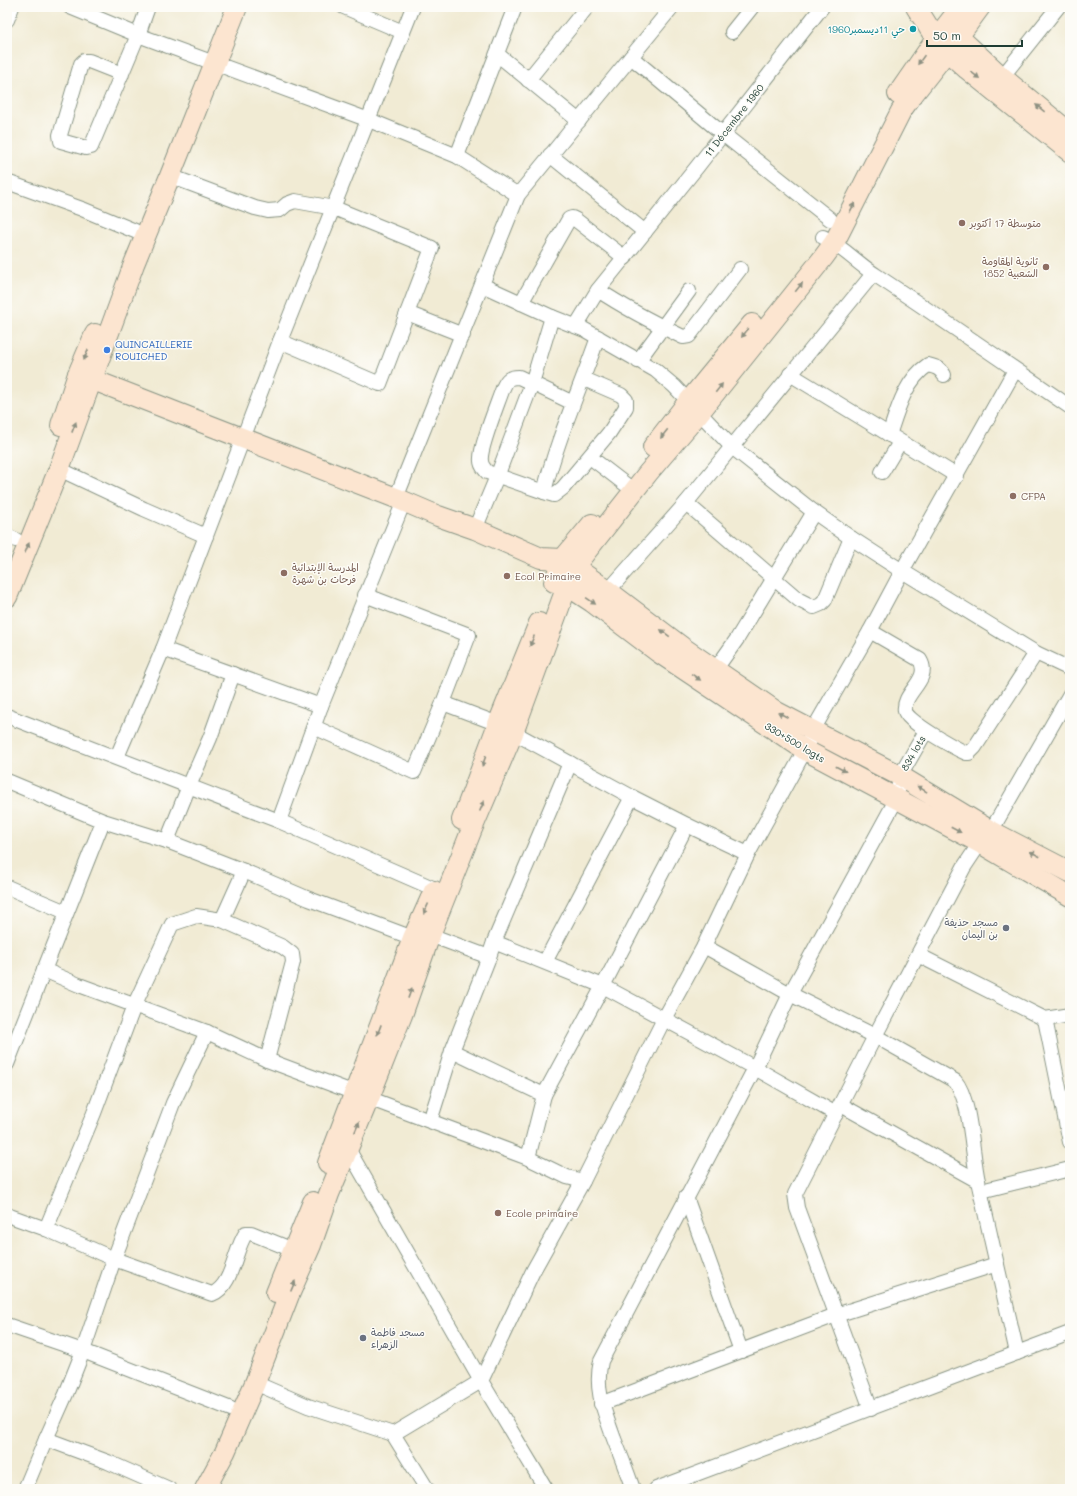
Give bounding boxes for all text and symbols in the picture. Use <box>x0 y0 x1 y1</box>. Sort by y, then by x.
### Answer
place label: حي 11ديسمبر1960 <box>828 22 905 39</box>
scale bar <box>927 22 1022 48</box>
marker: حي 11ديسمبر1960 <box>908 24 918 34</box>
text: 50 m <box>933 27 961 43</box>
one-way arrow <box>917 55 925 66</box>
one-way arrow <box>969 70 980 79</box>
street label: 11 Décembre 1960 <box>701 81 767 159</box>
one-way arrow <box>1034 104 1045 113</box>
one-way arrow <box>849 202 855 214</box>
place label: متوسطة 17 أكتوبر <box>969 216 1041 230</box>
marker: متوسطة 17 أكتوبر <box>957 218 967 228</box>
place label: ثانوية المقاومة الشعبية 1852 <box>982 254 1039 280</box>
marker: ثانوية المقاومة الشعبية 1852 <box>1041 262 1051 272</box>
one-way arrow <box>795 281 804 292</box>
one-way arrow <box>740 327 749 338</box>
place label: QUINCAILLERIE ROUICHED <box>115 337 193 363</box>
marker: QUINCAILLERIE ROUICHED <box>102 345 112 355</box>
one-way arrow <box>83 349 89 361</box>
one-way arrow <box>714 383 723 394</box>
one-way arrow <box>72 421 78 433</box>
one-way arrow <box>659 429 668 440</box>
place label: CFPA <box>1021 489 1046 503</box>
marker: CFPA <box>1008 491 1018 501</box>
one-way arrow <box>24 541 30 553</box>
place label: المدرسة الإبتدائية فرحات بن شهرة <box>292 560 359 586</box>
marker: المدرسة الإبتدائية فرحات بن شهرة <box>279 568 289 578</box>
place label: Ecol Primaire <box>515 569 581 583</box>
marker: Ecol Primaire <box>502 571 512 581</box>
one-way arrow <box>585 597 596 605</box>
one-way arrow <box>659 629 670 638</box>
one-way arrow <box>528 635 534 647</box>
one-way arrow <box>691 673 701 681</box>
one-way arrow <box>777 712 789 718</box>
street label: 330+500 logts <box>762 718 828 766</box>
street label: 834 lots <box>897 733 929 773</box>
one-way arrow <box>480 756 486 768</box>
one-way arrow <box>836 766 847 772</box>
one-way arrow <box>916 786 928 793</box>
one-way arrow <box>479 800 485 812</box>
one-way arrow <box>950 827 962 833</box>
one-way arrow <box>1030 850 1041 857</box>
one-way arrow <box>423 903 429 914</box>
place label: مسجد حذيفة بن اليمان <box>945 915 998 941</box>
marker: مسجد حذيفة بن اليمان <box>1001 923 1011 933</box>
one-way arrow <box>407 986 413 998</box>
one-way arrow <box>376 1024 382 1035</box>
one-way arrow <box>354 1121 360 1132</box>
place label: Ecole primaire <box>506 1206 578 1220</box>
marker: Ecole primaire <box>493 1208 503 1218</box>
one-way arrow <box>290 1281 296 1292</box>
place label: مسجد فاطمة الزهراء <box>371 1325 425 1351</box>
marker: مسجد فاطمة الزهراء <box>358 1333 368 1343</box>

